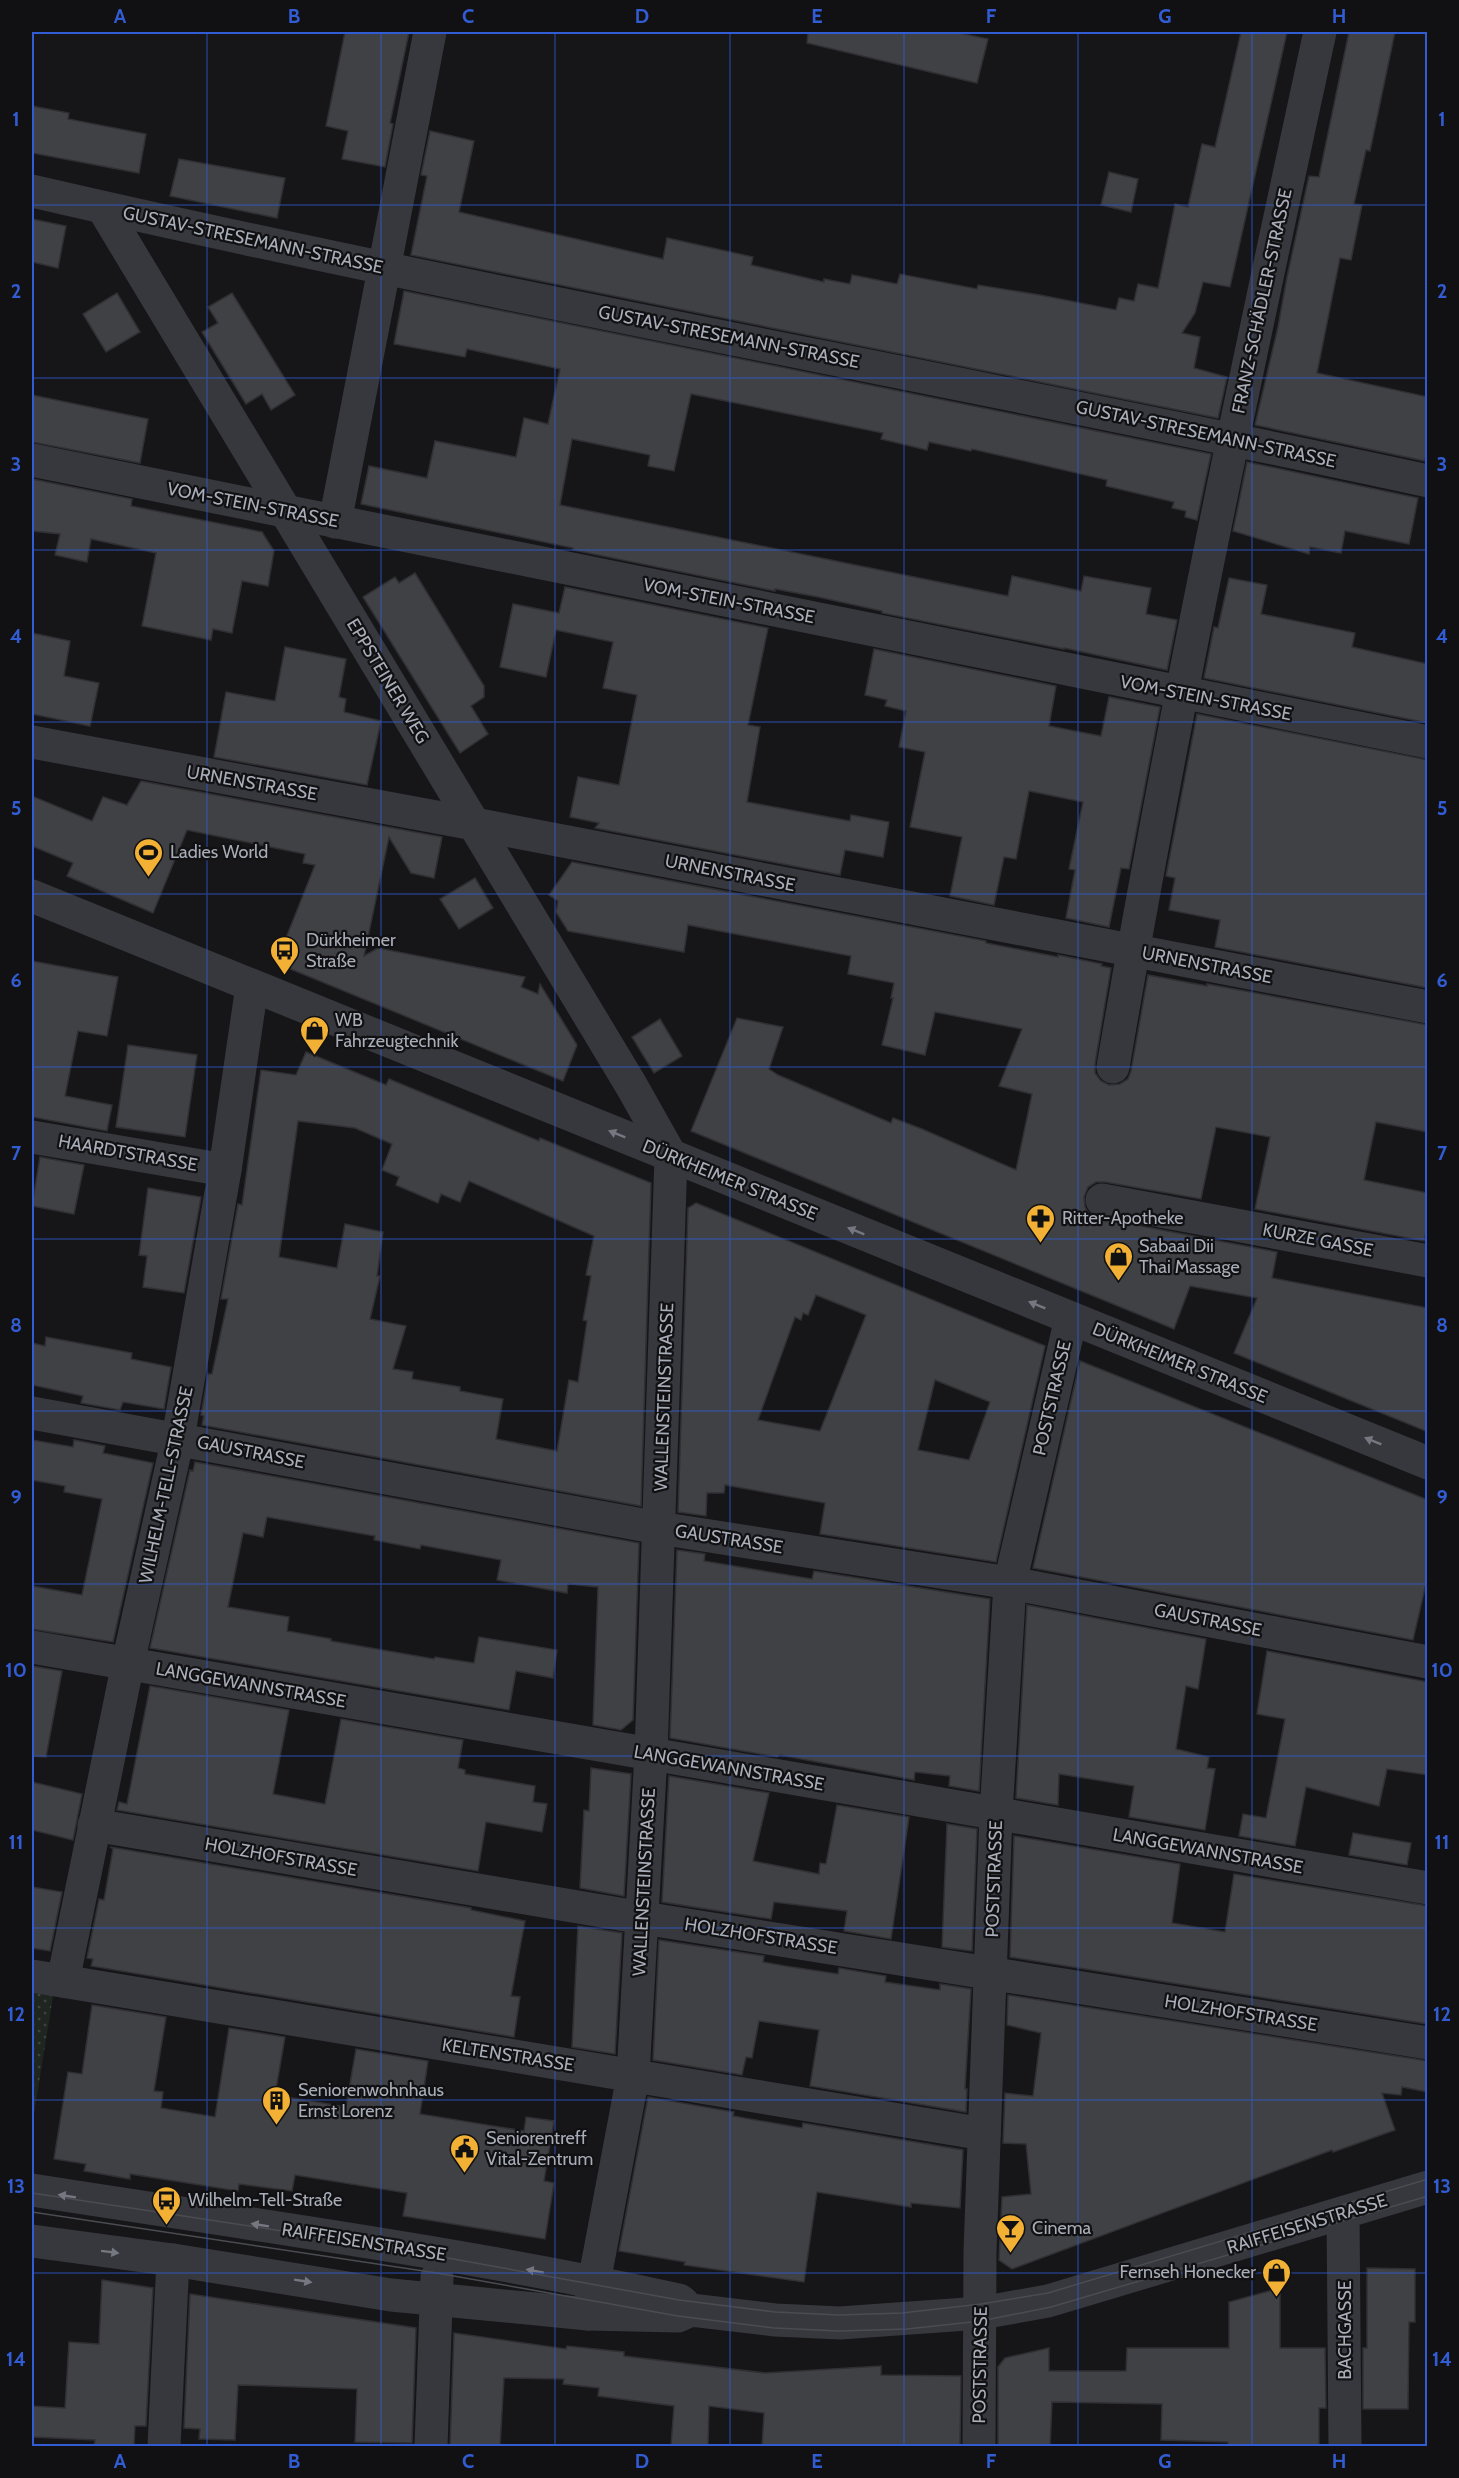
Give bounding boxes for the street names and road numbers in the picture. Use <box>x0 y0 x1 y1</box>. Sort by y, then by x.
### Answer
street label: FRANZ-SCHÄDLER-STRASSE <box>1227 187 1297 415</box>
street label: GUSTAV-STRESEMANN-STRASSE <box>121 202 385 278</box>
street label: GUSTAV-STRESEMANN-STRASSE <box>597 301 861 373</box>
street label: GUSTAV-STRESEMANN-STRASSE <box>1074 396 1338 472</box>
street label: VOM-STEIN-STRASSE <box>165 478 341 532</box>
street label: VOM-STEIN-STRASSE <box>641 574 817 628</box>
street label: EPPSTEINER WEG <box>342 615 434 747</box>
street label: VOM-STEIN-STRASSE <box>1118 671 1294 725</box>
street label: URNENSTRASSE <box>185 761 319 805</box>
street label: URNENSTRASSE <box>663 850 797 896</box>
street label: URNENSTRASSE <box>1140 942 1274 988</box>
street label: HAARDTSTRASSE <box>57 1130 199 1176</box>
street label: DÜRKHEIMER STRASSE <box>639 1135 821 1225</box>
street label: KURZE GASSE <box>1261 1219 1375 1262</box>
street label: WALLENSTEINSTRASSE <box>650 1302 678 1492</box>
street label: DÜRKHEIMER STRASSE <box>1089 1318 1271 1408</box>
street label: POSTSTRASSE <box>1028 1338 1076 1458</box>
street label: WILHELM-TELL-STRASSE <box>134 1384 198 1586</box>
street label: GAUSTRASSE <box>195 1431 307 1473</box>
street label: GAUSTRASSE <box>673 1520 785 1558</box>
street label: GAUSTRASSE <box>1152 1599 1264 1641</box>
street label: LANGGEWANNSTRASSE <box>154 1657 348 1713</box>
street label: LANGGEWANNSTRASSE <box>632 1740 826 1796</box>
street label: WALLENSTEINSTRASSE <box>628 1787 660 1977</box>
street label: POSTSTRASSE <box>981 1820 1007 1938</box>
street label: LANGGEWANNSTRASSE <box>1111 1823 1305 1879</box>
street label: HOLZHOFSTRASSE <box>203 1833 359 1881</box>
street label: HOLZHOFSTRASSE <box>683 1913 839 1959</box>
street label: HOLZHOFSTRASSE <box>1163 1990 1319 2036</box>
street label: KELTENSTRASSE <box>440 2034 576 2076</box>
street label: RAIFFEISENSTRASSE <box>1224 2189 1390 2259</box>
street label: RAIFFEISENSTRASSE <box>280 2218 448 2266</box>
street label: BACHGASSE <box>1334 2280 1356 2380</box>
street label: POSTSTRASSE <box>968 2306 992 2424</box>

